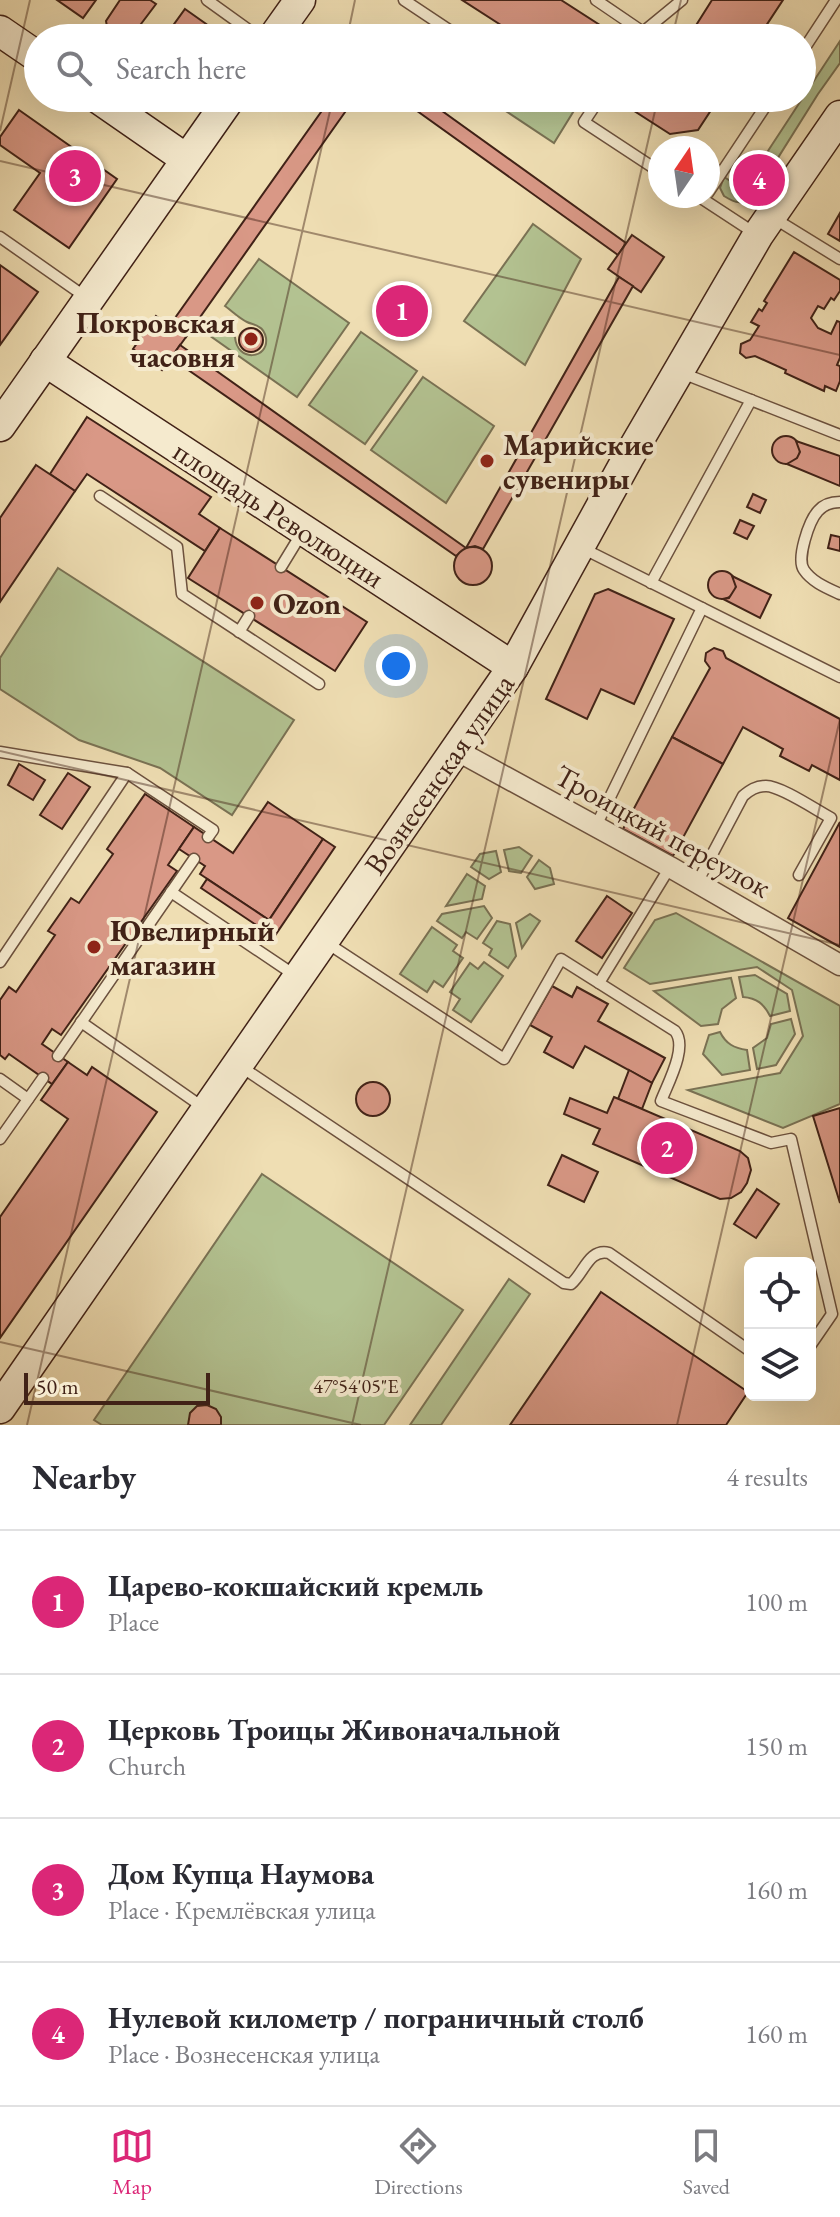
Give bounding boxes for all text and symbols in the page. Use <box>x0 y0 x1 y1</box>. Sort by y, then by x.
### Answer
search box <box>24 24 816 112</box>
icon: search <box>52 46 96 90</box>
text: Search here <box>116 49 246 88</box>
north arrow <box>648 136 720 208</box>
pin: 3 <box>49 146 101 206</box>
pin: 4 <box>733 150 785 210</box>
pin: 1 <box>376 281 428 341</box>
place label: Покровская часовня <box>76 303 235 376</box>
marker: Покровская часовня <box>242 330 260 348</box>
place label: Марийские сувениры <box>503 425 654 498</box>
street label: площадь Революции <box>166 431 392 597</box>
marker: Марийские сувениры <box>478 452 496 470</box>
place label: Ozon <box>273 584 341 623</box>
marker: Ozon <box>248 594 266 612</box>
your location <box>376 646 416 686</box>
street label: Вознесенская улица <box>355 666 523 882</box>
street label: Троицкий переулок <box>548 756 778 906</box>
place label: Ювелирный магазин <box>110 911 275 984</box>
marker: Ювелирный магазин <box>85 938 103 956</box>
pin: 2 <box>641 1118 693 1178</box>
map controls <box>744 1257 816 1401</box>
button: locate <box>744 1257 816 1329</box>
button: layers <box>744 1329 816 1401</box>
scale bar <box>24 1369 210 1405</box>
text: 50 m <box>36 1372 79 1401</box>
text: 47°54'05"E <box>313 1373 399 1399</box>
text: Nearby <box>32 1455 136 1499</box>
text: 4 results <box>727 1460 808 1494</box>
text: Царево-кокшайский кремль <box>108 1566 483 1605</box>
text: 1 <box>51 1585 65 1619</box>
text: 100 m <box>745 1585 808 1619</box>
text: Place <box>108 1605 159 1639</box>
text: Церковь Троицы Живоначальной <box>108 1710 560 1749</box>
text: 2 <box>51 1729 65 1763</box>
text: 150 m <box>745 1729 808 1763</box>
text: Church <box>108 1749 186 1783</box>
text: Дом Купца Наумова <box>108 1854 374 1893</box>
text: 3 <box>51 1873 65 1907</box>
text: 160 m <box>745 1873 808 1907</box>
text: Place · Кремлёвская улица <box>108 1893 376 1927</box>
text: Нулевой километр / пограничный столб <box>108 1998 644 2037</box>
text: 4 <box>51 2017 65 2051</box>
text: 160 m <box>745 2017 808 2051</box>
text: Place · Вознесенская улица <box>108 2037 380 2071</box>
tab: Map <box>110 2124 154 2201</box>
tab: Directions <box>374 2124 463 2201</box>
tab: Saved <box>683 2124 730 2201</box>

